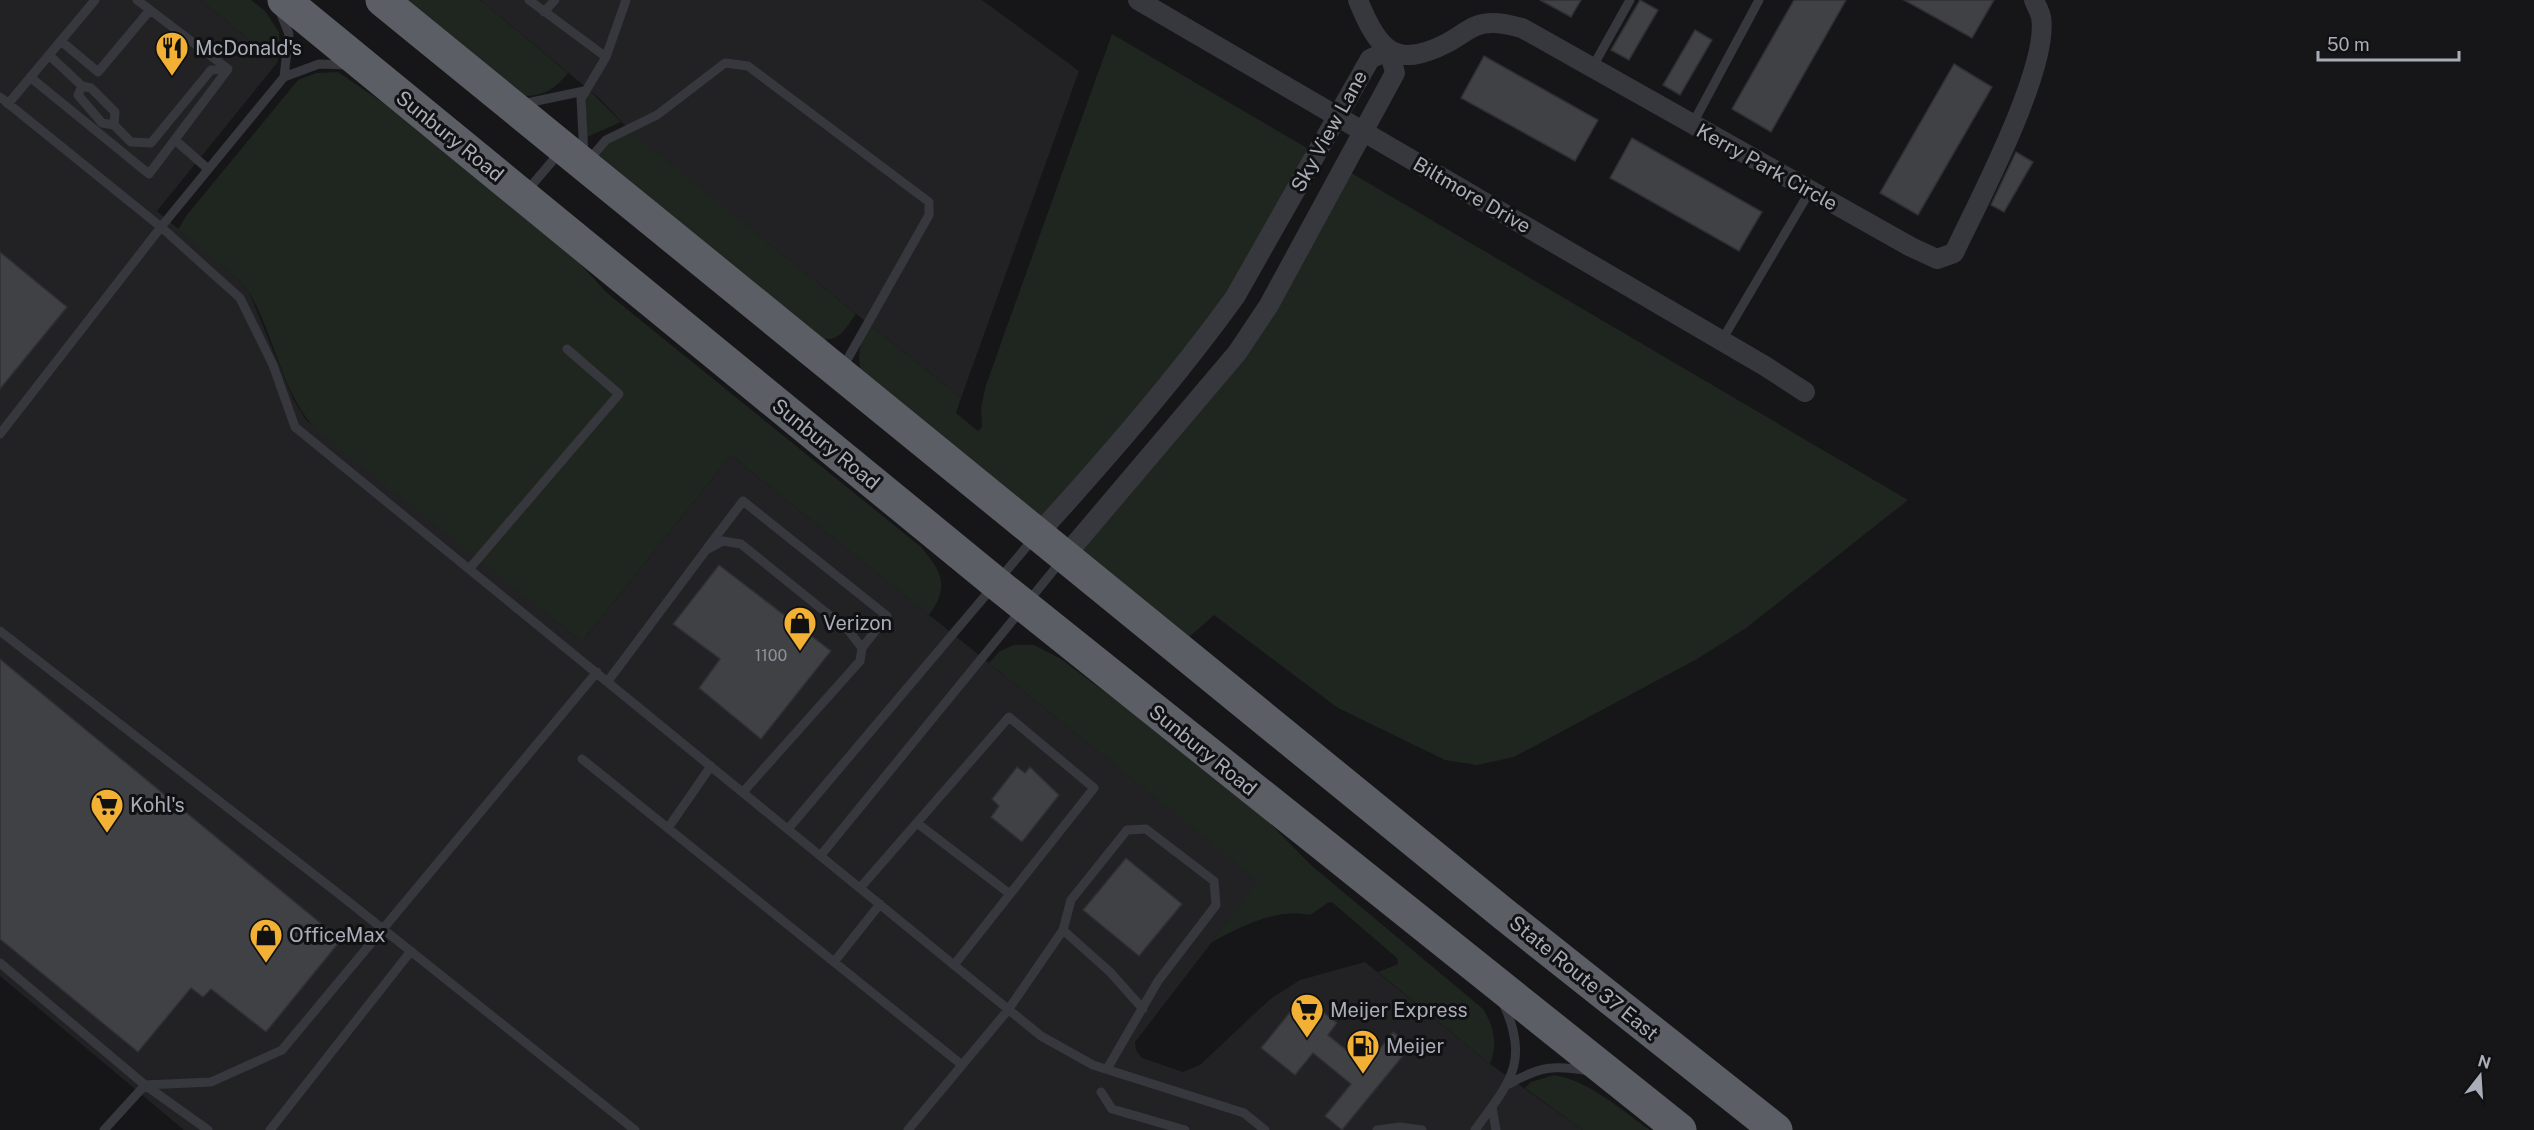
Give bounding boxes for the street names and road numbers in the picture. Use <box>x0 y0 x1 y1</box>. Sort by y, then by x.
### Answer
street label: Sky View Lane <box>1286 66 1372 196</box>
street label: Sunbury Road <box>391 85 509 187</box>
street label: Kerry Park Circle <box>1692 118 1842 216</box>
street label: Biltmore Drive <box>1409 152 1535 238</box>
street label: Sunbury Road <box>767 393 885 495</box>
street label: Sunbury Road <box>1144 699 1262 801</box>
street label: State Route 37 East <box>1505 911 1663 1045</box>

